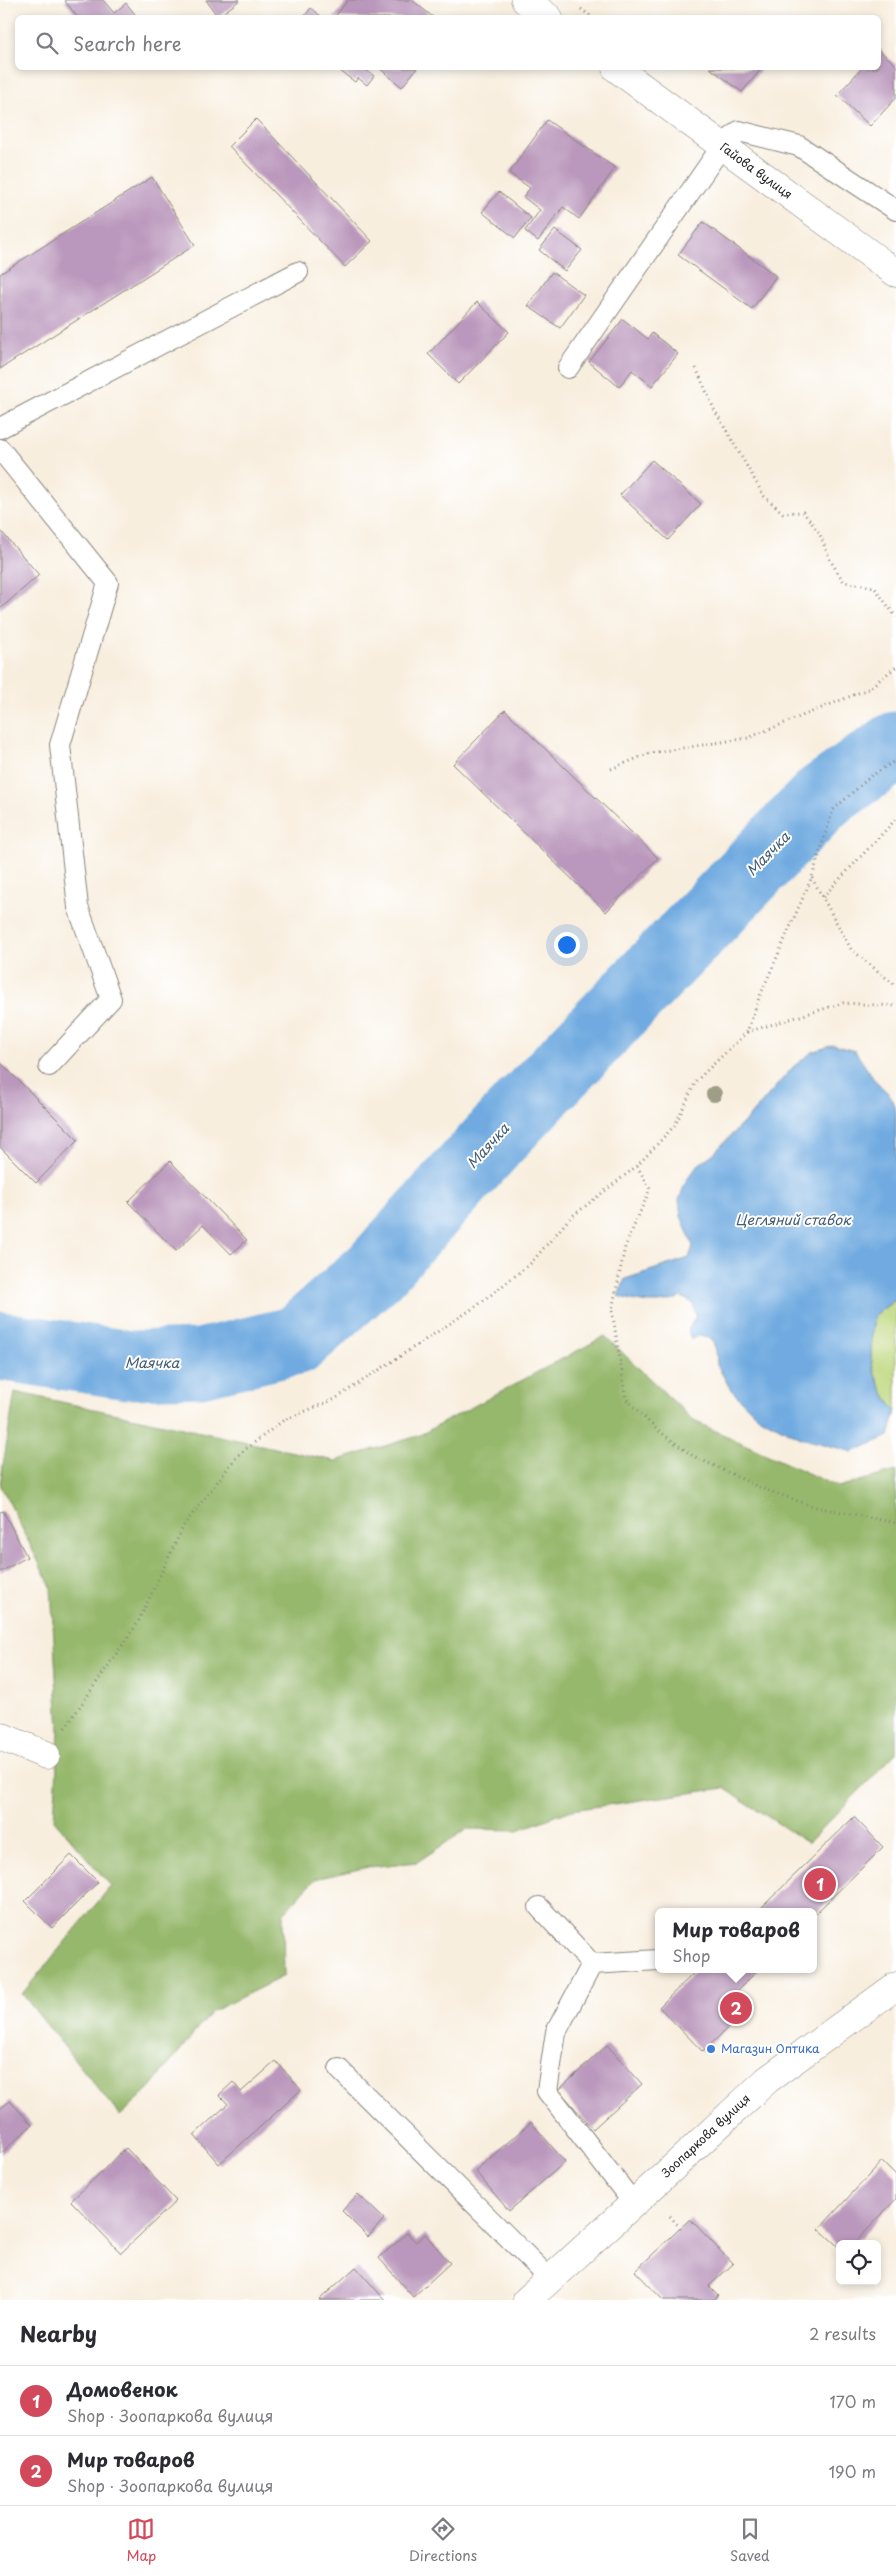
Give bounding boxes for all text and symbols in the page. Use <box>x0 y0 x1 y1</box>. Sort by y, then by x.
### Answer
search box <box>15 15 881 70</box>
icon: search <box>33 29 61 57</box>
text: Search here <box>73 29 182 57</box>
street label: Гайова вулиця <box>717 138 797 203</box>
water label: Маячка <box>741 826 795 881</box>
your location <box>554 932 580 958</box>
water label: Маячка <box>462 1118 514 1173</box>
water label: Цегляний ставок <box>736 1209 852 1230</box>
water label: Маячка <box>125 1352 180 1373</box>
pin: 1 <box>804 1865 836 1903</box>
popup <box>655 1908 817 1973</box>
text: Мир товаров <box>672 1915 800 1943</box>
text: Shop <box>672 1943 711 1967</box>
pin: 2 <box>720 1989 752 2027</box>
place label: Магазин Оптика <box>721 2039 820 2057</box>
marker: Магазин Оптика <box>705 2043 717 2055</box>
street label: Зоопаркова вулиця <box>656 2089 754 2182</box>
map controls <box>836 2240 881 2285</box>
button: locate <box>836 2240 881 2285</box>
text: Nearby <box>20 2317 97 2349</box>
text: 2 results <box>809 2321 876 2345</box>
text: Домовенок <box>67 2375 178 2403</box>
text: 1 <box>32 2389 40 2413</box>
text: 170 m <box>830 2389 876 2413</box>
text: Shop · Зоопаркова вулиця <box>67 2403 273 2427</box>
text: Мир товаров <box>67 2445 194 2473</box>
text: 2 <box>30 2459 42 2483</box>
text: 190 m <box>828 2459 876 2483</box>
text: Shop · Зоопаркова вулиця <box>67 2473 273 2497</box>
tab: Map <box>126 2515 156 2566</box>
tab: Directions <box>409 2515 477 2566</box>
tab: Saved <box>730 2515 770 2566</box>

